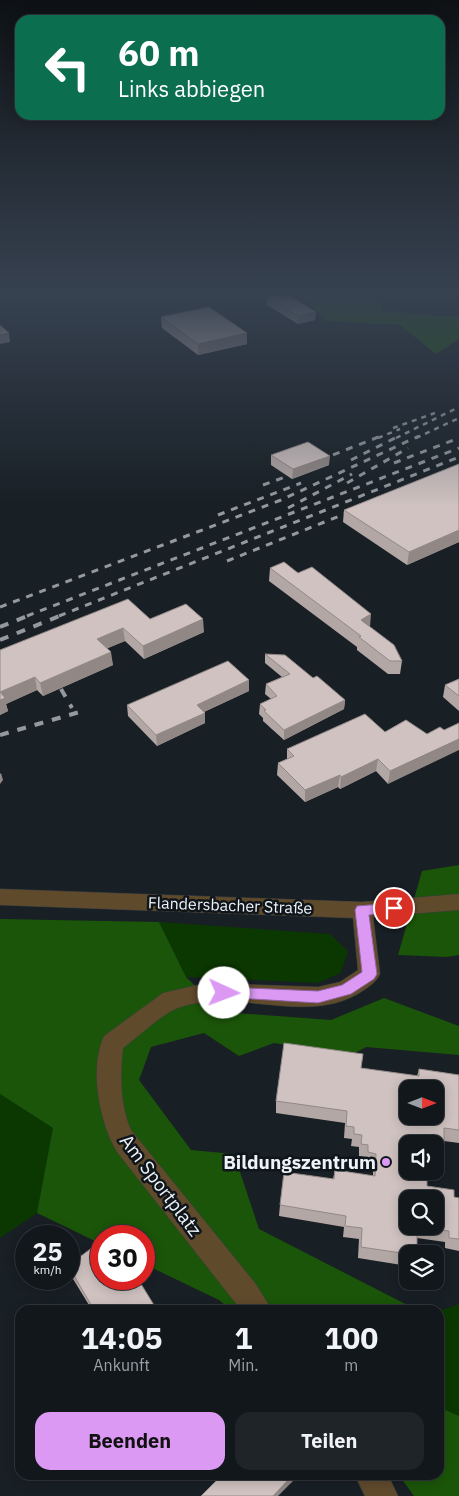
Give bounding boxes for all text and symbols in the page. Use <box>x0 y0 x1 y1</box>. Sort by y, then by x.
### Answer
text: 60 m <box>118 30 200 76</box>
icon: left <box>35 35 100 100</box>
text: Links abbiegen <box>118 74 265 103</box>
pin <box>373 887 415 929</box>
street label: Flandersbacher Straße <box>148 892 313 918</box>
icon: arrive <box>380 894 408 922</box>
position arrow <box>197 966 249 1018</box>
north arrow <box>399 1080 444 1125</box>
map controls <box>399 1080 444 1290</box>
street label: Am Sportplatz <box>115 1129 207 1241</box>
button: sound <box>399 1135 444 1180</box>
place label: Bildungszentrum <box>223 1150 376 1174</box>
marker: Bildungszentrum <box>380 1156 392 1168</box>
button: search <box>399 1190 444 1235</box>
speed limit sign: 30 <box>90 1225 155 1290</box>
text: 25 <box>32 1235 63 1268</box>
button: layers <box>399 1245 444 1290</box>
text: km/h <box>33 1262 62 1277</box>
text: 14:05 <box>81 1318 163 1357</box>
text: 1 <box>234 1318 252 1357</box>
text: 100 <box>324 1318 378 1357</box>
text: Ankunft <box>93 1355 150 1375</box>
text: Min. <box>228 1355 259 1375</box>
text: m <box>344 1355 358 1375</box>
button: Beenden <box>35 1412 225 1470</box>
button: Teilen <box>235 1412 424 1470</box>

